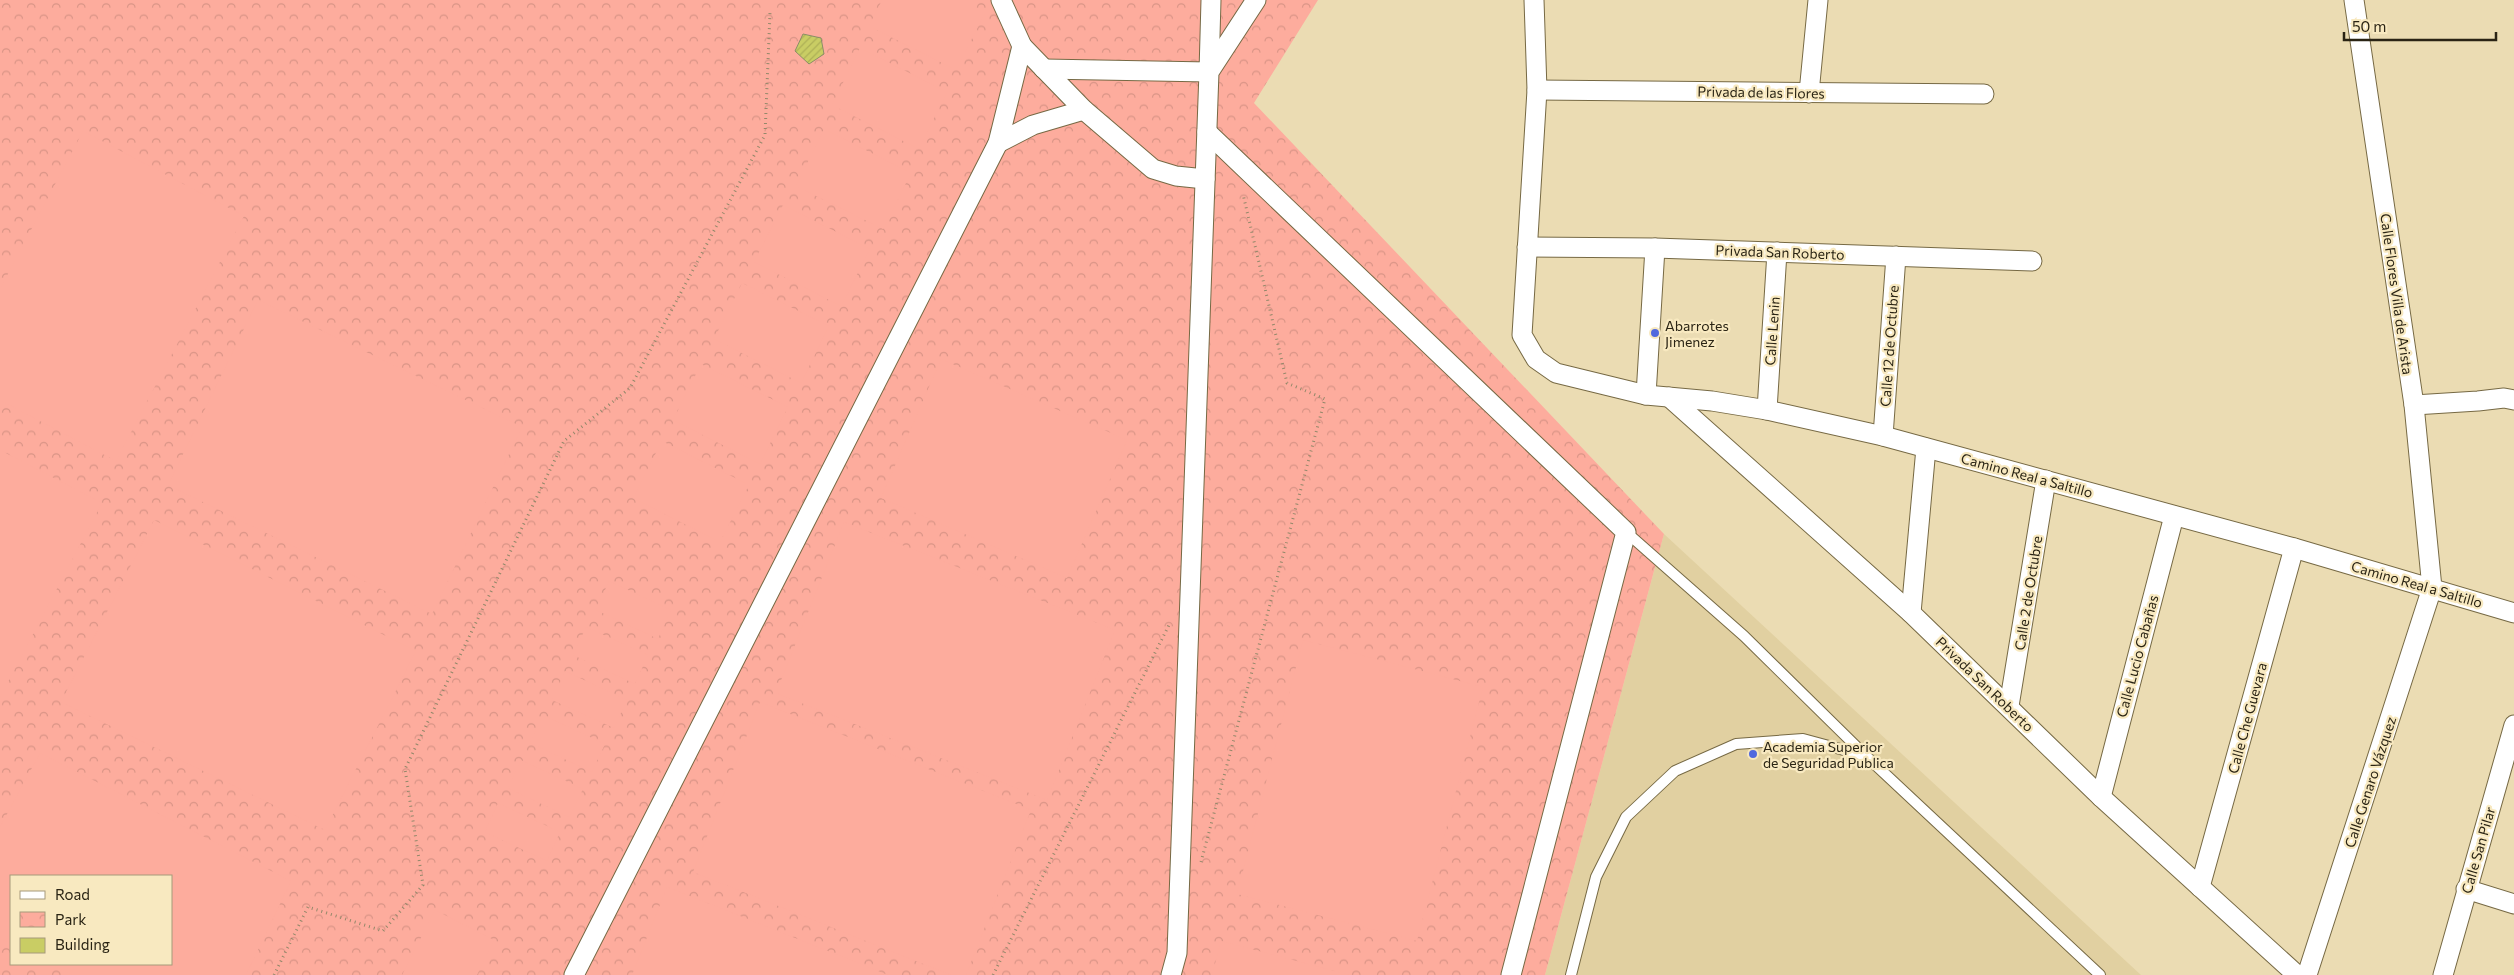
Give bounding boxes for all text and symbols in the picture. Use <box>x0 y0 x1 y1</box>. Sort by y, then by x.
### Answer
scale bar <box>2344 10 2496 42</box>
text: 50 m <box>2352 17 2386 35</box>
street label: Privada de las Flores <box>1697 82 1825 102</box>
street label: Calle Flores Villa de Arista <box>2377 212 2417 376</box>
street label: Privada San Roberto <box>1715 241 1845 263</box>
street label: Calle 12 de Octubre <box>1876 285 1902 407</box>
street label: Calle Lenin <box>1761 296 1783 366</box>
place label: Abarrotes Jimenez <box>1665 317 1729 350</box>
marker: Abarrotes Jimenez <box>1649 327 1661 339</box>
street label: Camino Real a Saltillo <box>1959 449 2095 501</box>
street label: Calle 2 de Octubre <box>2011 535 2045 651</box>
street label: Camino Real a Saltillo <box>2349 557 2485 611</box>
street label: Calle Lucio Cabañas <box>2113 593 2161 719</box>
street label: Privada San Roberto <box>1933 633 2037 735</box>
street label: Calle Che Guevara <box>2224 661 2270 775</box>
street label: Calle Genaro Vázquez <box>2341 714 2399 850</box>
place label: Academia Superior de Seguridad Publica <box>1763 738 1894 771</box>
marker: Academia Superior de Seguridad Publica <box>1747 748 1759 760</box>
street label: Calle San Pilar <box>2458 804 2499 895</box>
legend <box>10 875 172 965</box>
text: Road <box>55 885 90 903</box>
text: Park <box>55 910 86 928</box>
text: Building <box>55 935 110 953</box>

